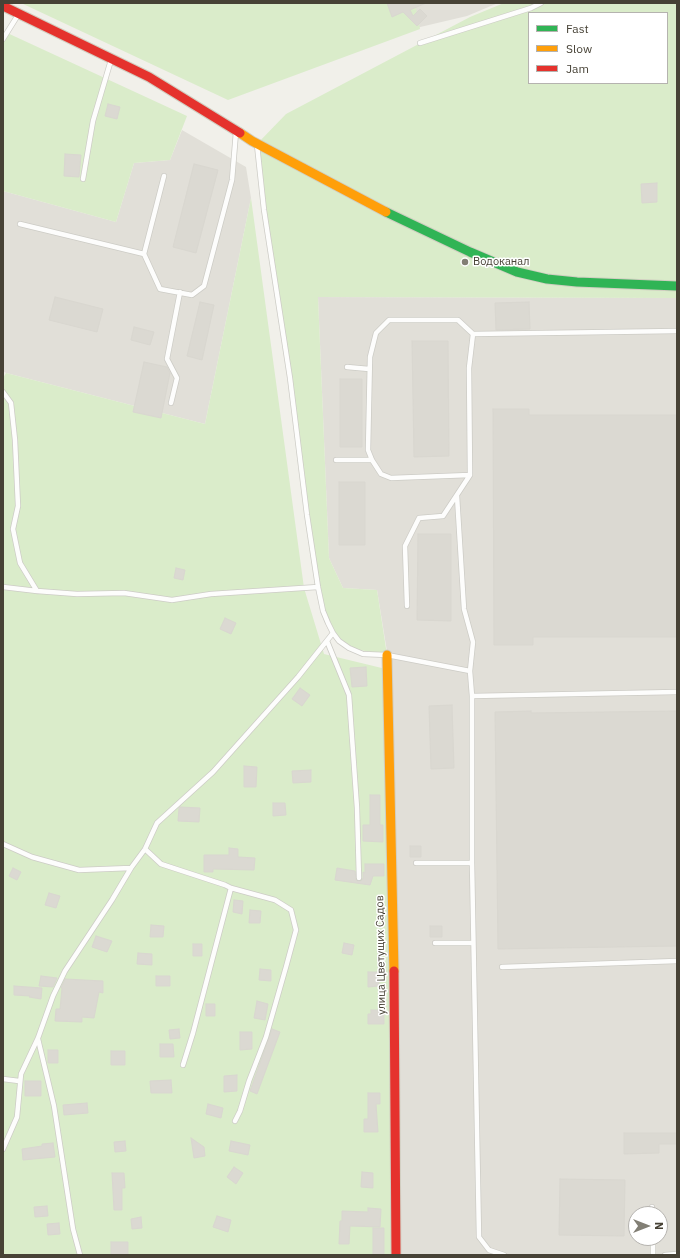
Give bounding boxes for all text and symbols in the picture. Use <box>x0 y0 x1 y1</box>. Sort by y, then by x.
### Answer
legend <box>528 12 668 84</box>
text: Fast <box>566 21 589 36</box>
text: Slow <box>566 41 592 56</box>
text: Jam <box>566 61 589 76</box>
place label: Водоканал <box>473 255 530 269</box>
marker: Водоканал <box>460 257 470 267</box>
street label: улица Цветущих Садов <box>373 895 389 1015</box>
north arrow <box>628 1206 668 1246</box>
text: N <box>652 1222 666 1230</box>

